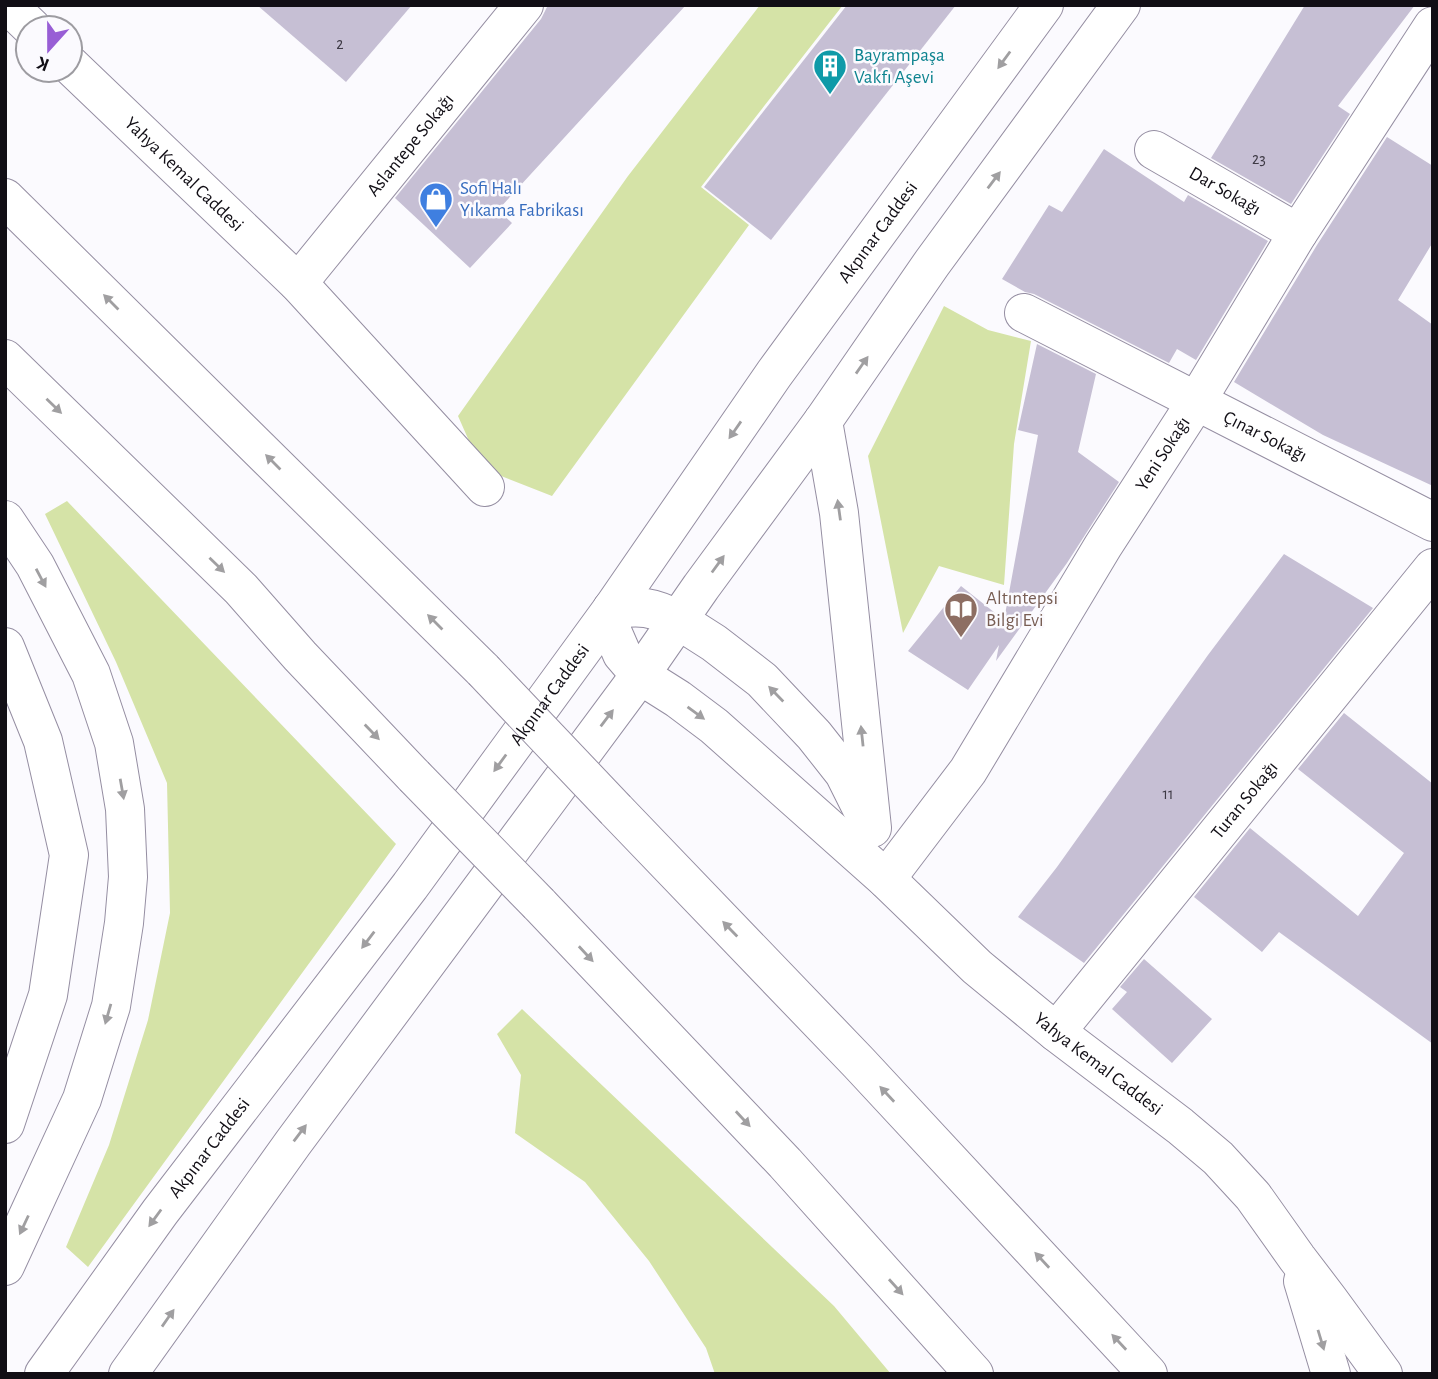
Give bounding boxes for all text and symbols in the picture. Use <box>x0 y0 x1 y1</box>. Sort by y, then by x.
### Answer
north arrow <box>14 14 84 84</box>
house number: 2 <box>336 36 344 52</box>
place label: Bayrampaşa Vakfı Aşevi <box>854 46 945 87</box>
building icon: Bayrampaşa Vakfı Aşevi <box>811 47 849 96</box>
one-way arrow <box>997 51 1011 69</box>
text: K <box>34 52 52 74</box>
street label: Aslantepe Sokağı <box>363 90 457 200</box>
street label: Yahya Kemal Caddesi <box>121 113 247 235</box>
house number: 23 <box>1252 151 1266 167</box>
street label: Dar Sokağı <box>1186 163 1264 219</box>
one-way arrow <box>987 171 1001 189</box>
street label: Akpınar Caddesi <box>835 178 921 286</box>
place label: Sofi Halı Yıkama Fabrikası <box>460 179 584 220</box>
shop icon: Sofi Halı Yıkama Fabrikası <box>417 180 455 229</box>
one-way arrow <box>103 294 120 311</box>
one-way arrow <box>855 356 869 374</box>
one-way arrow <box>45 398 62 414</box>
street label: Çınar Sokağı <box>1220 407 1310 465</box>
street label: Yeni Sokağı <box>1132 413 1193 494</box>
one-way arrow <box>728 421 742 439</box>
one-way arrow <box>266 454 282 471</box>
one-way arrow <box>833 499 844 521</box>
one-way arrow <box>710 555 724 573</box>
one-way arrow <box>208 557 225 574</box>
one-way arrow <box>36 568 47 588</box>
place label: Altıntepsi Bilgi Evi <box>986 589 1058 630</box>
library icon: Altıntepsi Bilgi Evi <box>942 590 980 639</box>
one-way arrow <box>427 615 444 631</box>
street label: Akpınar Caddesi <box>506 640 593 749</box>
one-way arrow <box>768 686 784 703</box>
one-way arrow <box>687 706 705 720</box>
one-way arrow <box>600 709 614 727</box>
one-way arrow <box>363 723 379 740</box>
one-way arrow <box>856 725 867 747</box>
one-way arrow <box>493 754 507 772</box>
street label: Turan Sokağı <box>1208 758 1281 842</box>
one-way arrow <box>116 778 127 800</box>
house number: 11 <box>1162 786 1174 802</box>
one-way arrow <box>723 921 739 938</box>
one-way arrow <box>361 931 375 949</box>
one-way arrow <box>578 945 594 962</box>
one-way arrow <box>102 1004 112 1025</box>
street label: Yahya Kemal Caddesi <box>1031 1009 1166 1119</box>
one-way arrow <box>880 1086 896 1103</box>
street label: Akpınar Caddesi <box>165 1094 253 1201</box>
one-way arrow <box>734 1110 750 1127</box>
one-way arrow <box>293 1124 307 1142</box>
one-way arrow <box>149 1209 163 1227</box>
one-way arrow <box>18 1215 29 1236</box>
one-way arrow <box>1035 1252 1051 1269</box>
one-way arrow <box>888 1278 904 1296</box>
one-way arrow <box>161 1309 175 1327</box>
one-way arrow <box>1316 1329 1326 1350</box>
one-way arrow <box>1111 1334 1127 1351</box>

